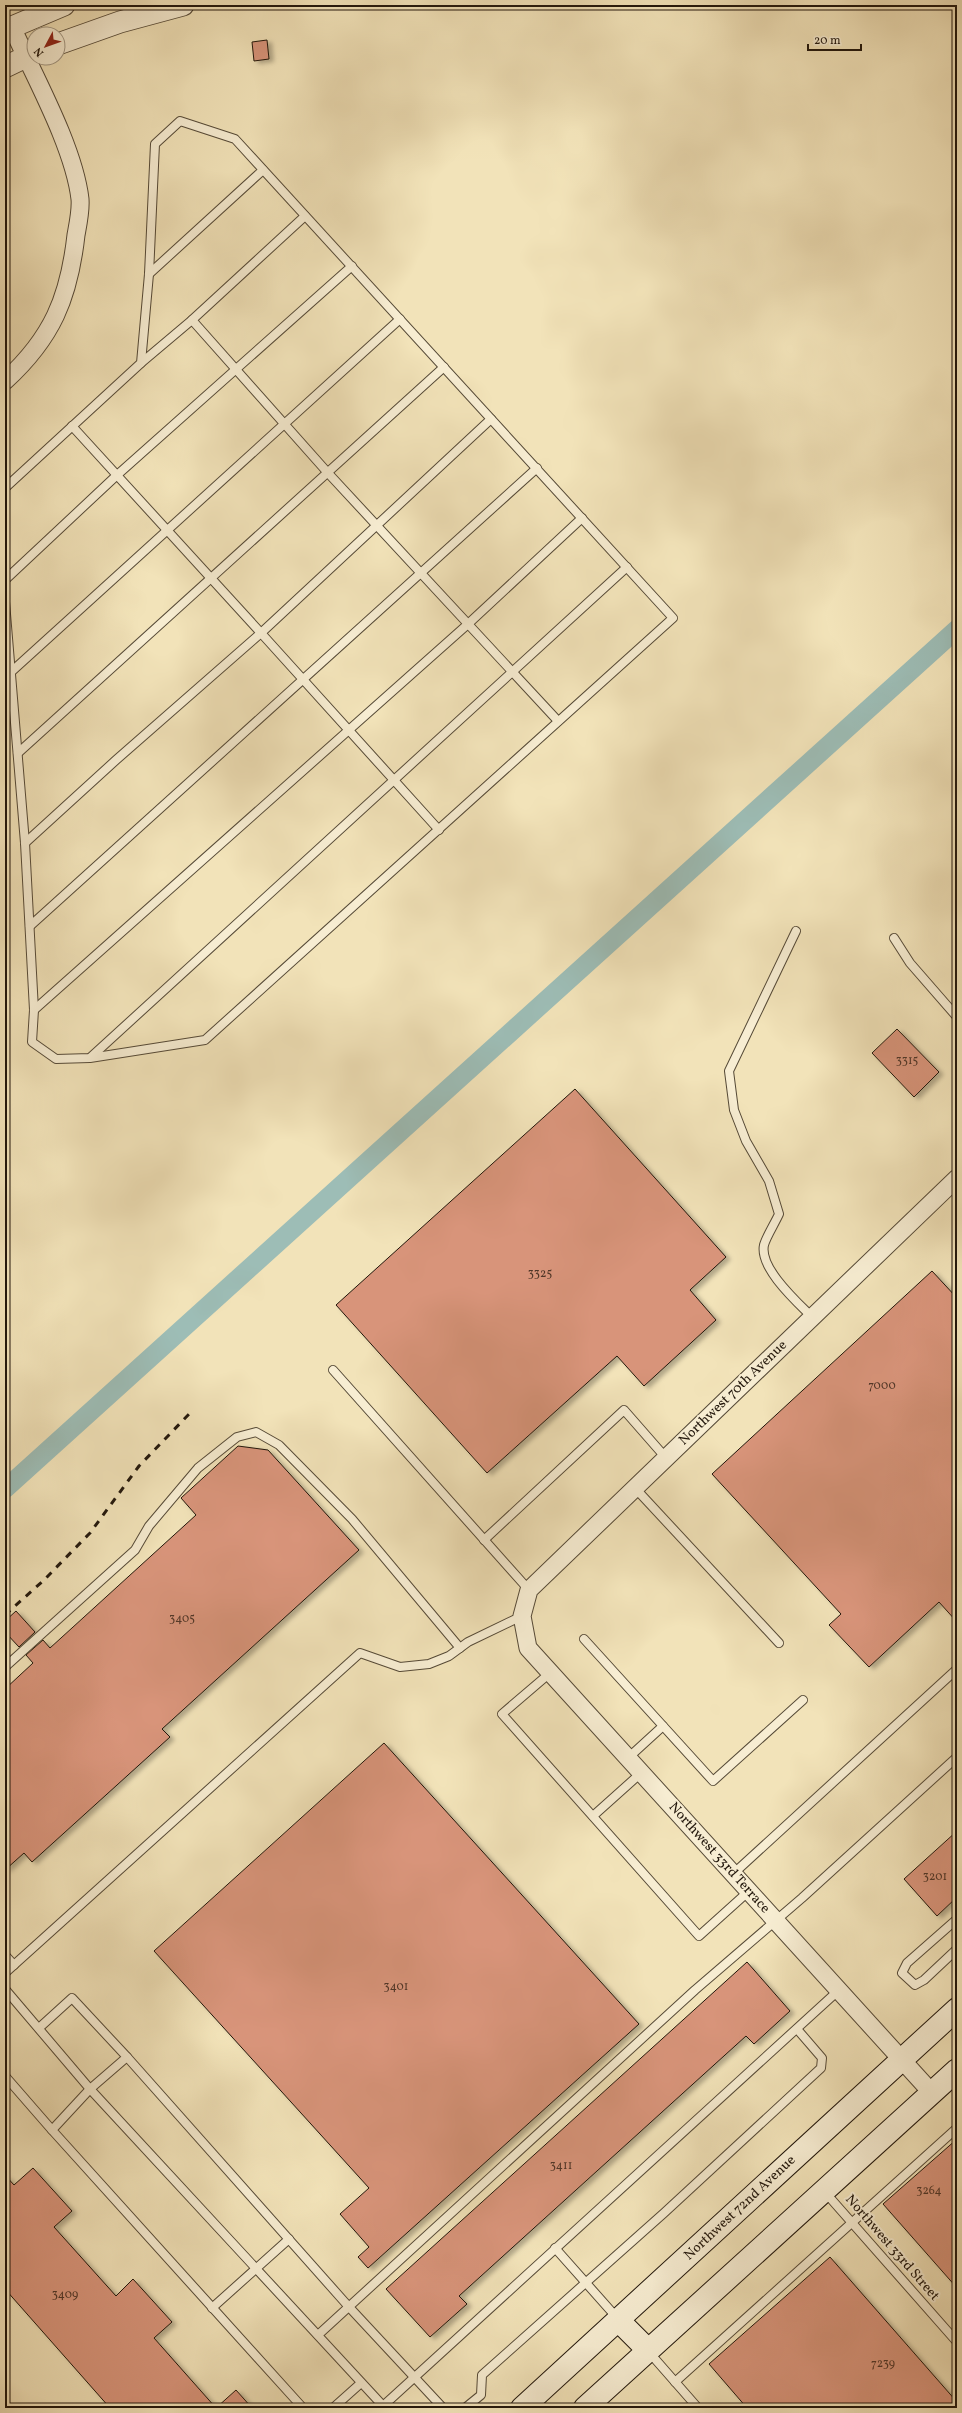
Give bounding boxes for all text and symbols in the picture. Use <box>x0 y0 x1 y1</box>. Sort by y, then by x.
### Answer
north arrow <box>26 26 66 66</box>
scale bar <box>808 26 861 52</box>
text: 20 m <box>814 33 841 49</box>
text: N <box>31 44 48 60</box>
house number: 3315 <box>896 1053 919 1069</box>
house number: 3325 <box>528 1266 552 1282</box>
street label: Northwest 70th Avenue <box>675 1336 792 1450</box>
house number: 7000 <box>868 1378 896 1394</box>
house number: 3405 <box>169 1611 195 1627</box>
street label: Northwest 33rd Terrace <box>664 1798 774 1918</box>
house number: 3201 <box>923 1869 947 1885</box>
house number: 3401 <box>384 1979 408 1995</box>
street label: Northwest 72nd Avenue <box>680 2151 800 2265</box>
house number: 3411 <box>550 2158 572 2174</box>
house number: 3264 <box>916 2183 942 2199</box>
street label: Northwest 33rd Street <box>841 2191 943 2305</box>
house number: 3409 <box>52 2287 78 2303</box>
house number: 7239 <box>871 2356 895 2372</box>

